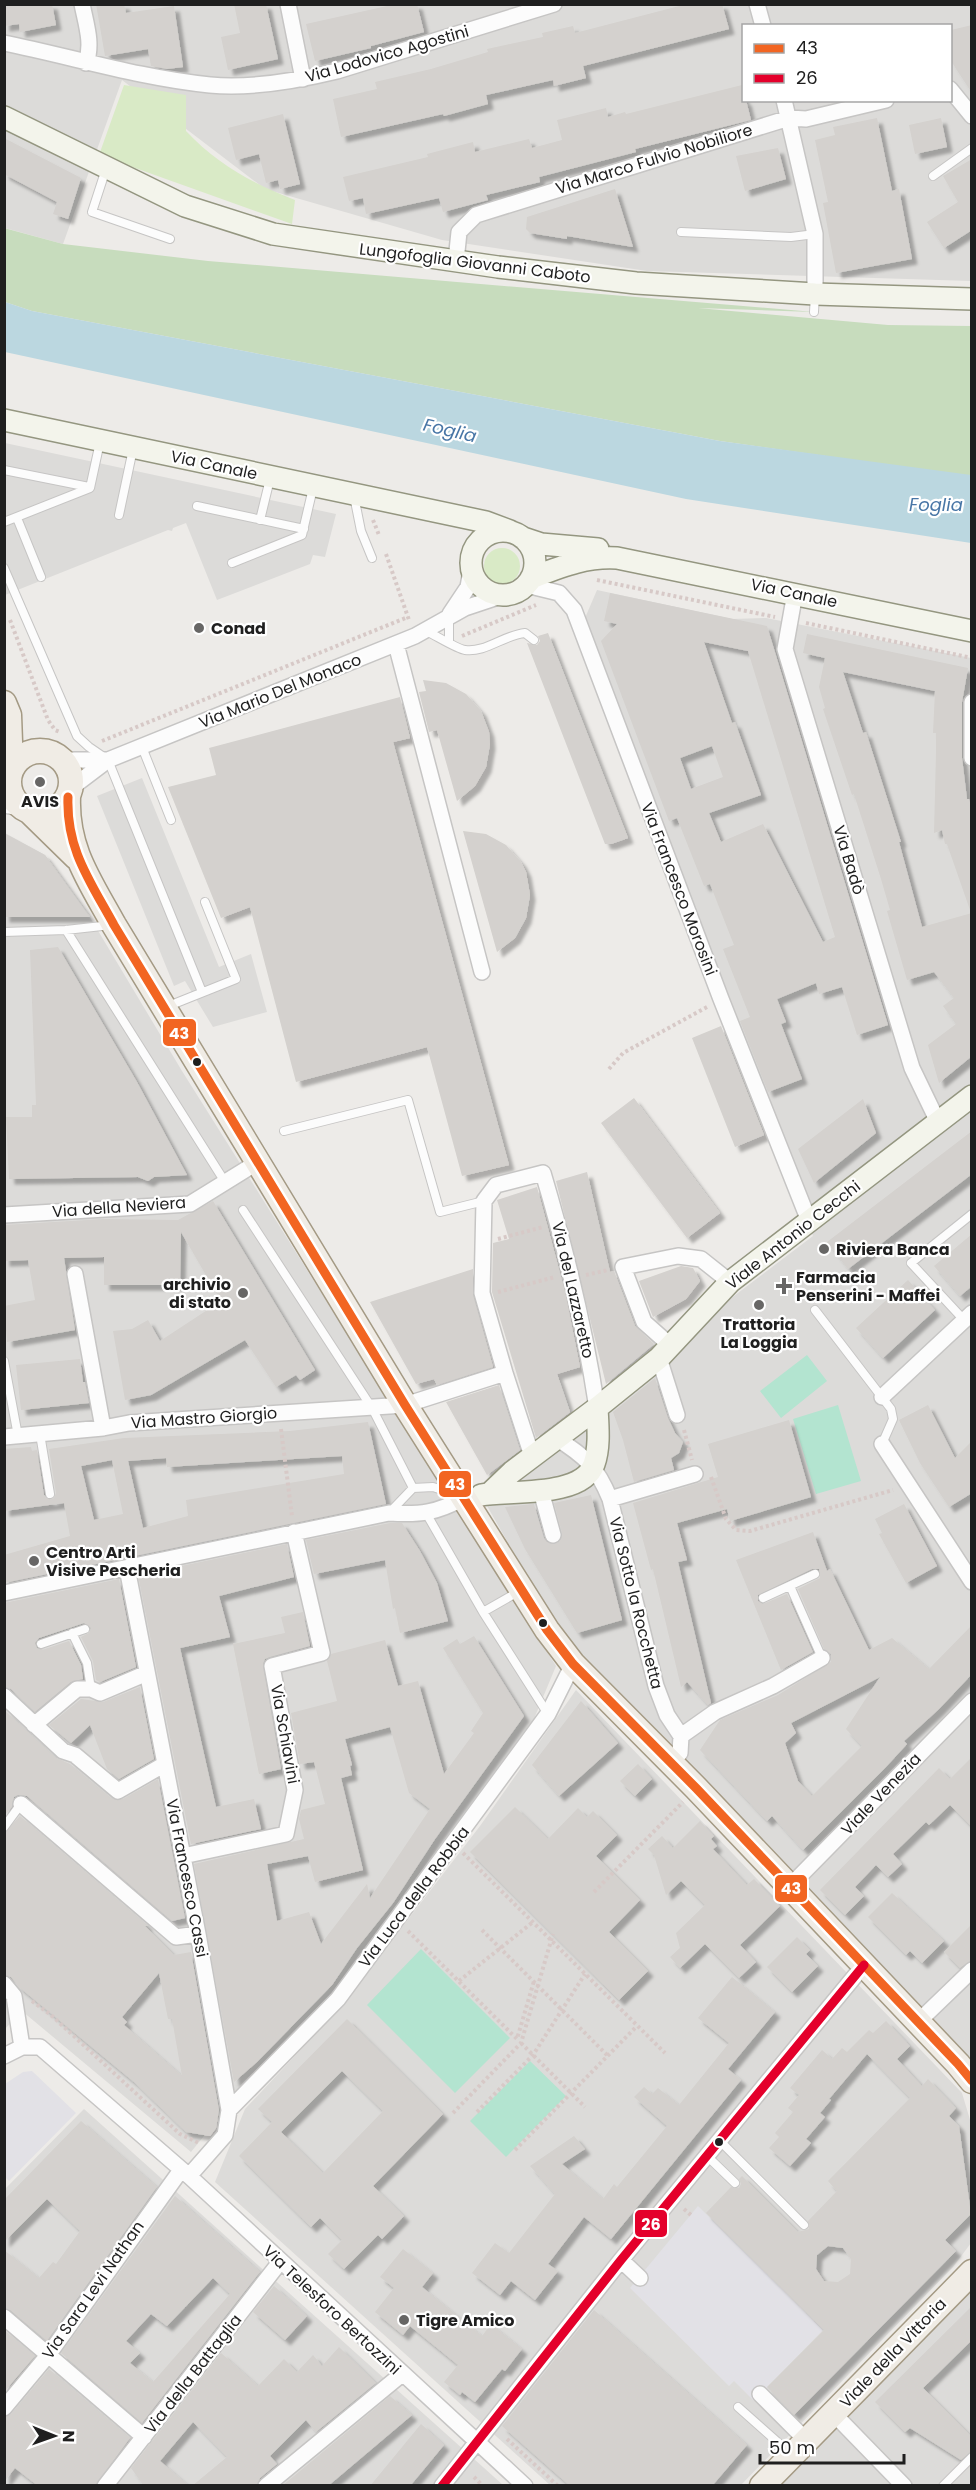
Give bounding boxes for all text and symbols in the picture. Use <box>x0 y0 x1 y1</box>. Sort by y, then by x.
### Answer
street label: Via Lodovico Agostini <box>302 20 472 88</box>
legend <box>742 24 952 102</box>
text: 43 <box>796 35 818 60</box>
text: 26 <box>796 65 818 90</box>
street label: Via Marco Fulvio Nobiliore <box>553 118 755 200</box>
street label: Lungofoglia Giovanni Caboto <box>358 237 592 289</box>
water label: Foglia <box>421 412 479 448</box>
street label: Via Canale <box>169 445 259 485</box>
water label: Foglia <box>909 492 963 517</box>
street label: Via Canale <box>749 573 839 613</box>
place label: Conad <box>211 617 266 640</box>
marker: Conad <box>192 621 206 635</box>
street label: Via Mario Del Monaco <box>195 648 365 734</box>
marker: AVIS <box>33 775 47 789</box>
place label: AVIS <box>21 790 59 813</box>
street label: Via Francesco Morosini <box>635 799 723 979</box>
street label: Via Badò <box>828 822 870 898</box>
line badge: 43 <box>162 1018 197 1047</box>
text: 43 <box>169 1022 189 1045</box>
unlabelled marker <box>191 1056 203 1068</box>
street label: Viale Antonio Cecchi <box>721 1175 865 1295</box>
street label: Via della Neviera <box>51 1191 187 1223</box>
street label: Via del Lazzaretto <box>546 1219 600 1361</box>
place label: Riviera Banca <box>836 1238 950 1261</box>
marker: Riviera Banca <box>817 1242 831 1256</box>
place label: Farmacia Penserini - Maffei <box>796 1266 940 1307</box>
place label: archivio di stato <box>163 1273 231 1314</box>
marker: Farmacia Penserini - Maffei <box>777 1279 791 1293</box>
marker: archivio di stato <box>236 1286 250 1300</box>
marker: Trattoria La Loggia <box>752 1298 766 1312</box>
place label: Trattoria La Loggia <box>720 1313 798 1354</box>
street label: Via Mastro Giorgio <box>130 1401 278 1435</box>
line badge: 43 <box>438 1470 472 1498</box>
text: 43 <box>445 1473 465 1496</box>
street label: Via Sotto la Rocchetta <box>603 1514 669 1692</box>
place label: Centro Arti Visive Pescheria <box>46 1541 181 1582</box>
marker: Centro Arti Visive Pescheria <box>27 1554 41 1568</box>
unlabelled marker <box>537 1617 549 1629</box>
street label: Via Schiavini <box>265 1682 305 1786</box>
street label: Viale Venezia <box>836 1748 926 1840</box>
street label: Via Francesco Cassi <box>160 1797 214 1959</box>
street label: Via Luca della Robbia <box>353 1821 475 1973</box>
line badge: 43 <box>774 1874 808 1903</box>
text: 43 <box>781 1877 801 1900</box>
unlabelled marker <box>713 2136 725 2148</box>
line badge: 26 <box>634 2209 668 2238</box>
text: 26 <box>641 2213 661 2236</box>
street label: Via Sara Levi Nathan <box>36 2216 150 2364</box>
street label: Via Telesforo Bertozzini <box>258 2240 406 2380</box>
street label: Viale della Vittoria <box>834 2293 952 2413</box>
street label: Via della Battaglia <box>139 2309 247 2439</box>
place label: Tigre Amico <box>416 2309 514 2332</box>
marker: Tigre Amico <box>397 2313 411 2327</box>
north arrow <box>24 2406 84 2466</box>
scale bar <box>760 2427 904 2465</box>
text: N <box>57 2430 80 2442</box>
text: 50 m <box>769 2435 815 2460</box>

